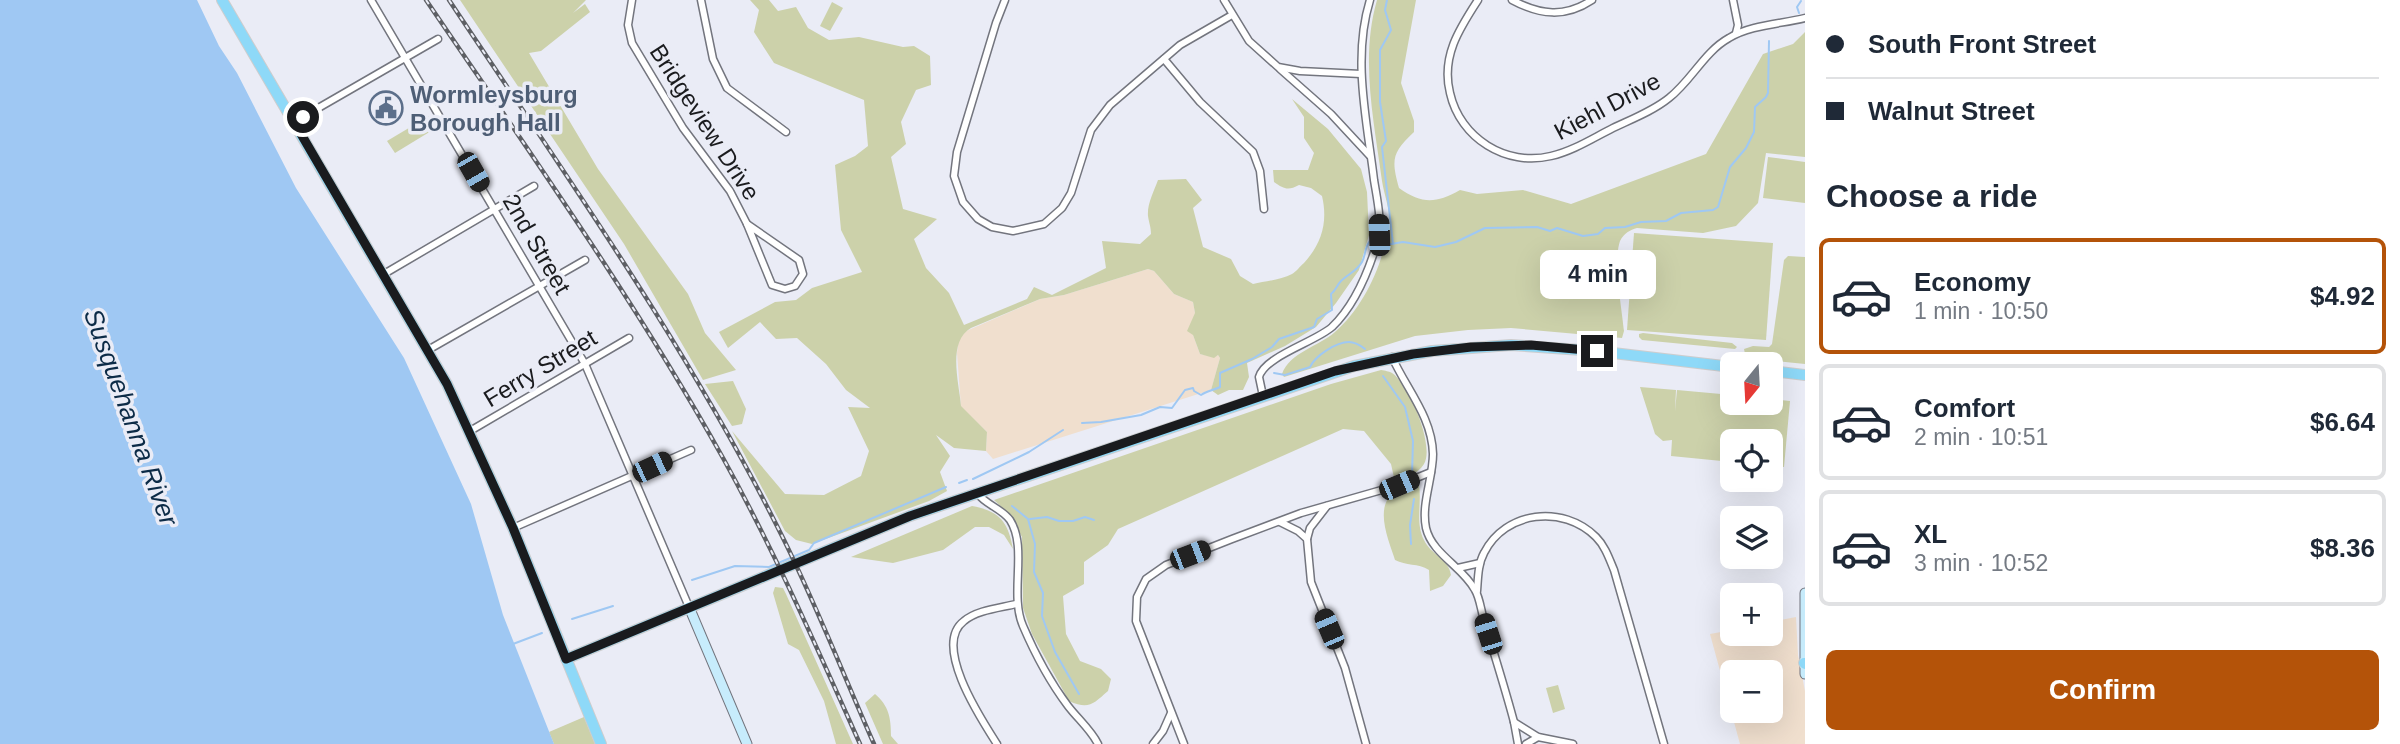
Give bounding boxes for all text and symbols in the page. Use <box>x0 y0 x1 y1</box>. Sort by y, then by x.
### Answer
text: South Front Street <box>1868 29 2096 59</box>
street label: Bridgeview Drive <box>645 39 765 205</box>
street label: Kiehl Drive <box>1549 67 1665 145</box>
place label: Wormleysburg Borough Hall <box>410 81 578 136</box>
public building icon: Wormleysburg Borough Hall <box>367 89 405 127</box>
text: Walnut Street <box>1868 96 2035 126</box>
route start <box>287 101 319 133</box>
car <box>454 149 493 195</box>
text: Choose a ride <box>1826 178 2038 214</box>
street label: 2nd Street <box>498 189 577 299</box>
car <box>1368 214 1391 256</box>
callout: 4 min <box>1539 250 1655 298</box>
text: 4 min <box>1568 261 1628 287</box>
icon: car <box>1830 265 1893 328</box>
text: Economy <box>1914 267 2031 297</box>
text: $4.92 <box>2310 281 2375 311</box>
text: 1 min · 10:50 <box>1914 298 2048 324</box>
water label: Susquehanna River <box>78 305 185 531</box>
street label: Ferry Street <box>479 324 602 412</box>
route end <box>1581 335 1613 367</box>
north arrow <box>1720 352 1783 415</box>
map controls <box>1720 352 1783 723</box>
icon: car <box>1830 391 1893 454</box>
text: Comfort <box>1914 393 2015 423</box>
text: $6.64 <box>2310 407 2375 437</box>
text: 2 min · 10:51 <box>1914 424 2048 450</box>
button: locate <box>1720 429 1783 492</box>
car <box>629 449 676 485</box>
car <box>1376 467 1423 503</box>
button: layers <box>1720 506 1783 569</box>
icon: car <box>1830 517 1893 580</box>
text: XL <box>1914 519 1947 549</box>
text: $8.36 <box>2310 533 2375 563</box>
car <box>1167 538 1214 572</box>
text: 3 min · 10:52 <box>1914 550 2048 576</box>
button: + <box>1720 583 1783 646</box>
car <box>1312 606 1347 652</box>
car <box>1472 611 1505 657</box>
button: Confirm <box>1826 650 2379 730</box>
button: − <box>1720 660 1783 723</box>

